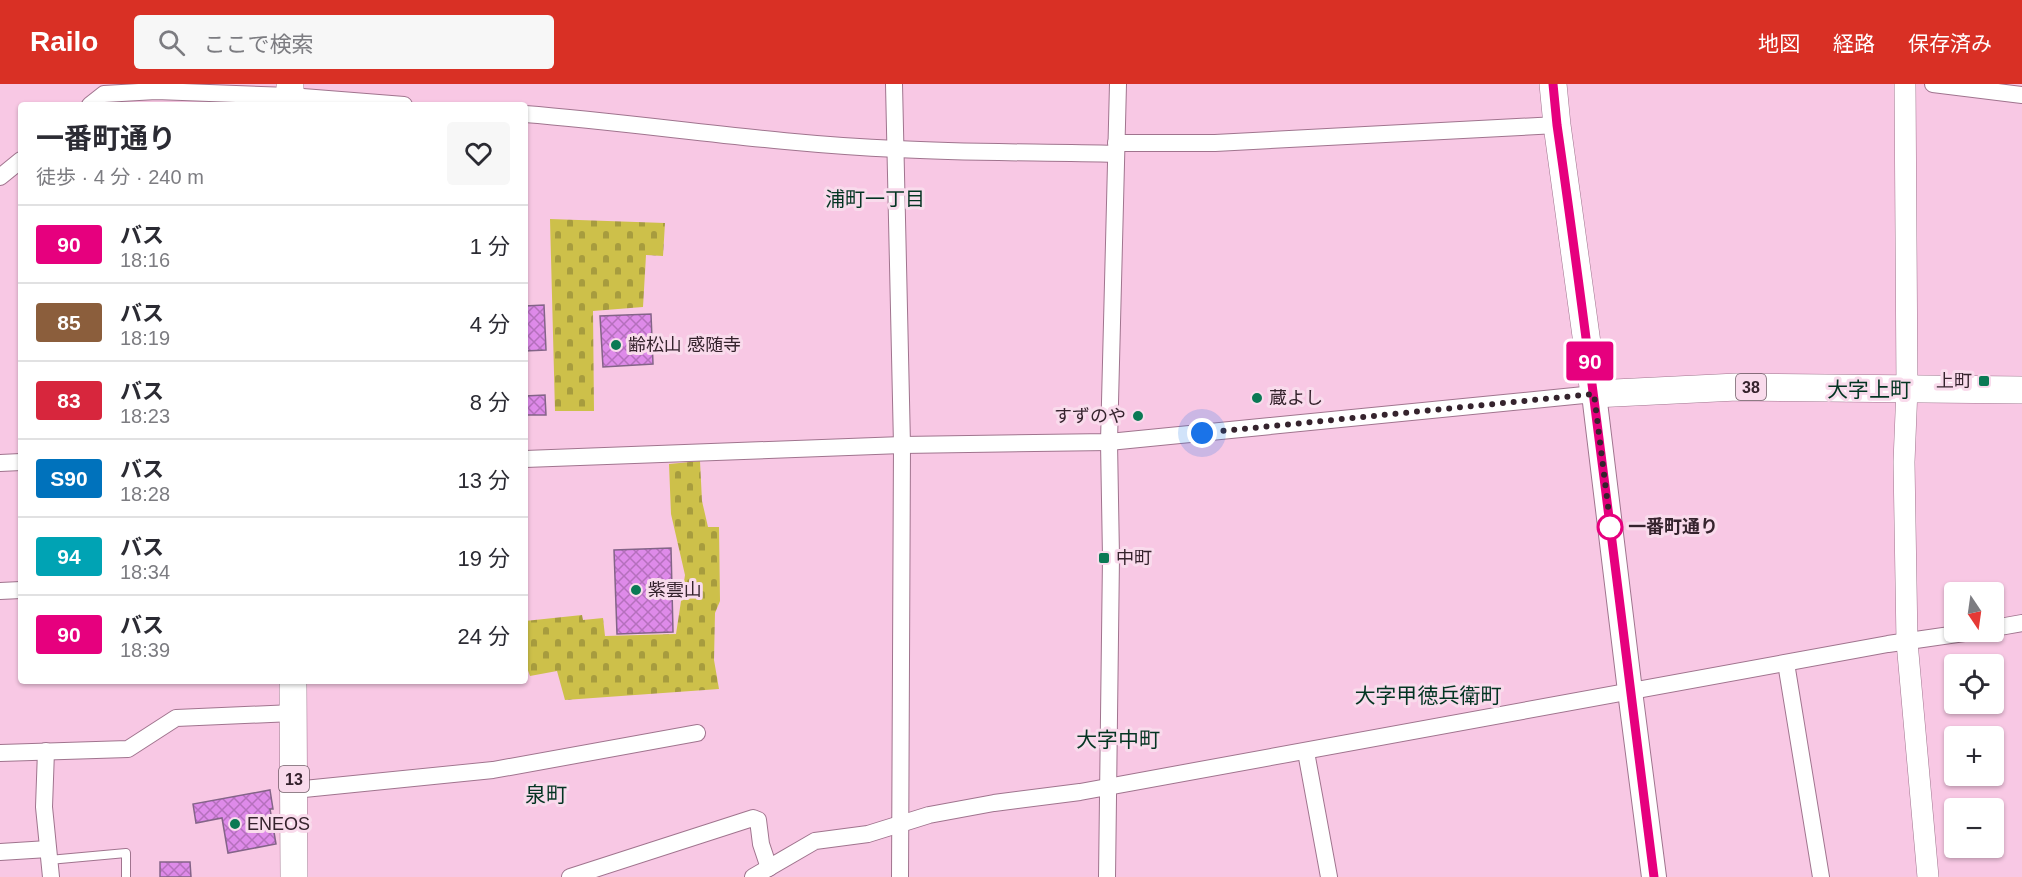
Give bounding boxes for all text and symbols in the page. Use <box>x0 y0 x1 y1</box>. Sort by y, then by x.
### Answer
search box <box>134 15 554 69</box>
text: Railo <box>30 26 98 57</box>
icon: search <box>155 26 188 59</box>
text: ここで検索 <box>203 32 313 57</box>
text: 地図 <box>1758 32 1800 55</box>
text: 経路 <box>1833 32 1875 55</box>
text: 保存済み <box>1908 32 1992 55</box>
button: heart <box>447 122 510 185</box>
text: 一番町通り <box>36 123 176 154</box>
text: 徒歩 · 4 分 · 240 m <box>36 166 204 188</box>
district label: 浦町一丁目 <box>825 188 925 210</box>
text: バス <box>120 223 164 248</box>
text: 90 <box>57 233 81 256</box>
text: 1 分 <box>470 234 510 259</box>
text: 18:16 <box>120 249 170 271</box>
text: バス <box>120 301 164 326</box>
text: 85 <box>57 311 81 334</box>
text: 4 分 <box>470 312 510 337</box>
text: 18:19 <box>120 327 170 349</box>
place label: 齢松山 感随寺 <box>628 335 741 355</box>
marker: 齢松山 感随寺 <box>609 338 623 352</box>
line badge: 90 <box>1563 342 1617 380</box>
text: 90 <box>1578 350 1602 373</box>
place label: 上町 <box>1936 371 1972 391</box>
road number: 38 <box>1736 374 1766 400</box>
marker: 上町 <box>1977 374 1991 388</box>
district label: 大字上町 <box>1827 378 1911 401</box>
text: バス <box>120 379 164 404</box>
place label: 蔵よし <box>1269 388 1323 408</box>
text: 83 <box>57 389 81 412</box>
text: 8 分 <box>470 390 510 415</box>
marker: 蔵よし <box>1250 391 1264 405</box>
text: 18:23 <box>120 405 170 427</box>
place label: すずのや <box>1054 406 1126 426</box>
marker: すずのや <box>1131 409 1145 423</box>
your location <box>1187 418 1217 448</box>
text: バス <box>120 457 164 482</box>
text: S90 <box>50 467 88 490</box>
text: 13 分 <box>457 468 510 493</box>
text: 18:28 <box>120 483 170 505</box>
marker: 一番町通り <box>1597 514 1623 540</box>
place label: 一番町通り <box>1628 517 1718 537</box>
text: バス <box>120 535 164 560</box>
text: 94 <box>57 545 81 568</box>
text: 19 分 <box>457 546 510 571</box>
place label: 中町 <box>1116 548 1152 568</box>
marker: 中町 <box>1097 551 1111 565</box>
text: 18:34 <box>120 561 170 583</box>
place label: 紫雲山 <box>648 580 702 600</box>
north arrow <box>1944 582 2004 642</box>
map controls <box>1944 582 2004 858</box>
marker: 紫雲山 <box>629 583 643 597</box>
text: バス <box>120 613 164 638</box>
text: 90 <box>57 623 81 646</box>
text: 24 分 <box>457 624 510 649</box>
text: 18:39 <box>120 639 170 661</box>
button: locate <box>1944 654 2004 714</box>
district label: 大字甲徳兵衛町 <box>1355 684 1502 707</box>
button: + <box>1944 726 2004 786</box>
district label: 大字中町 <box>1076 728 1160 751</box>
road number: 13 <box>279 766 309 792</box>
district label: 泉町 <box>525 783 567 806</box>
button: − <box>1944 798 2004 858</box>
place label: ENEOS <box>247 814 310 834</box>
marker: ENEOS <box>228 817 242 831</box>

